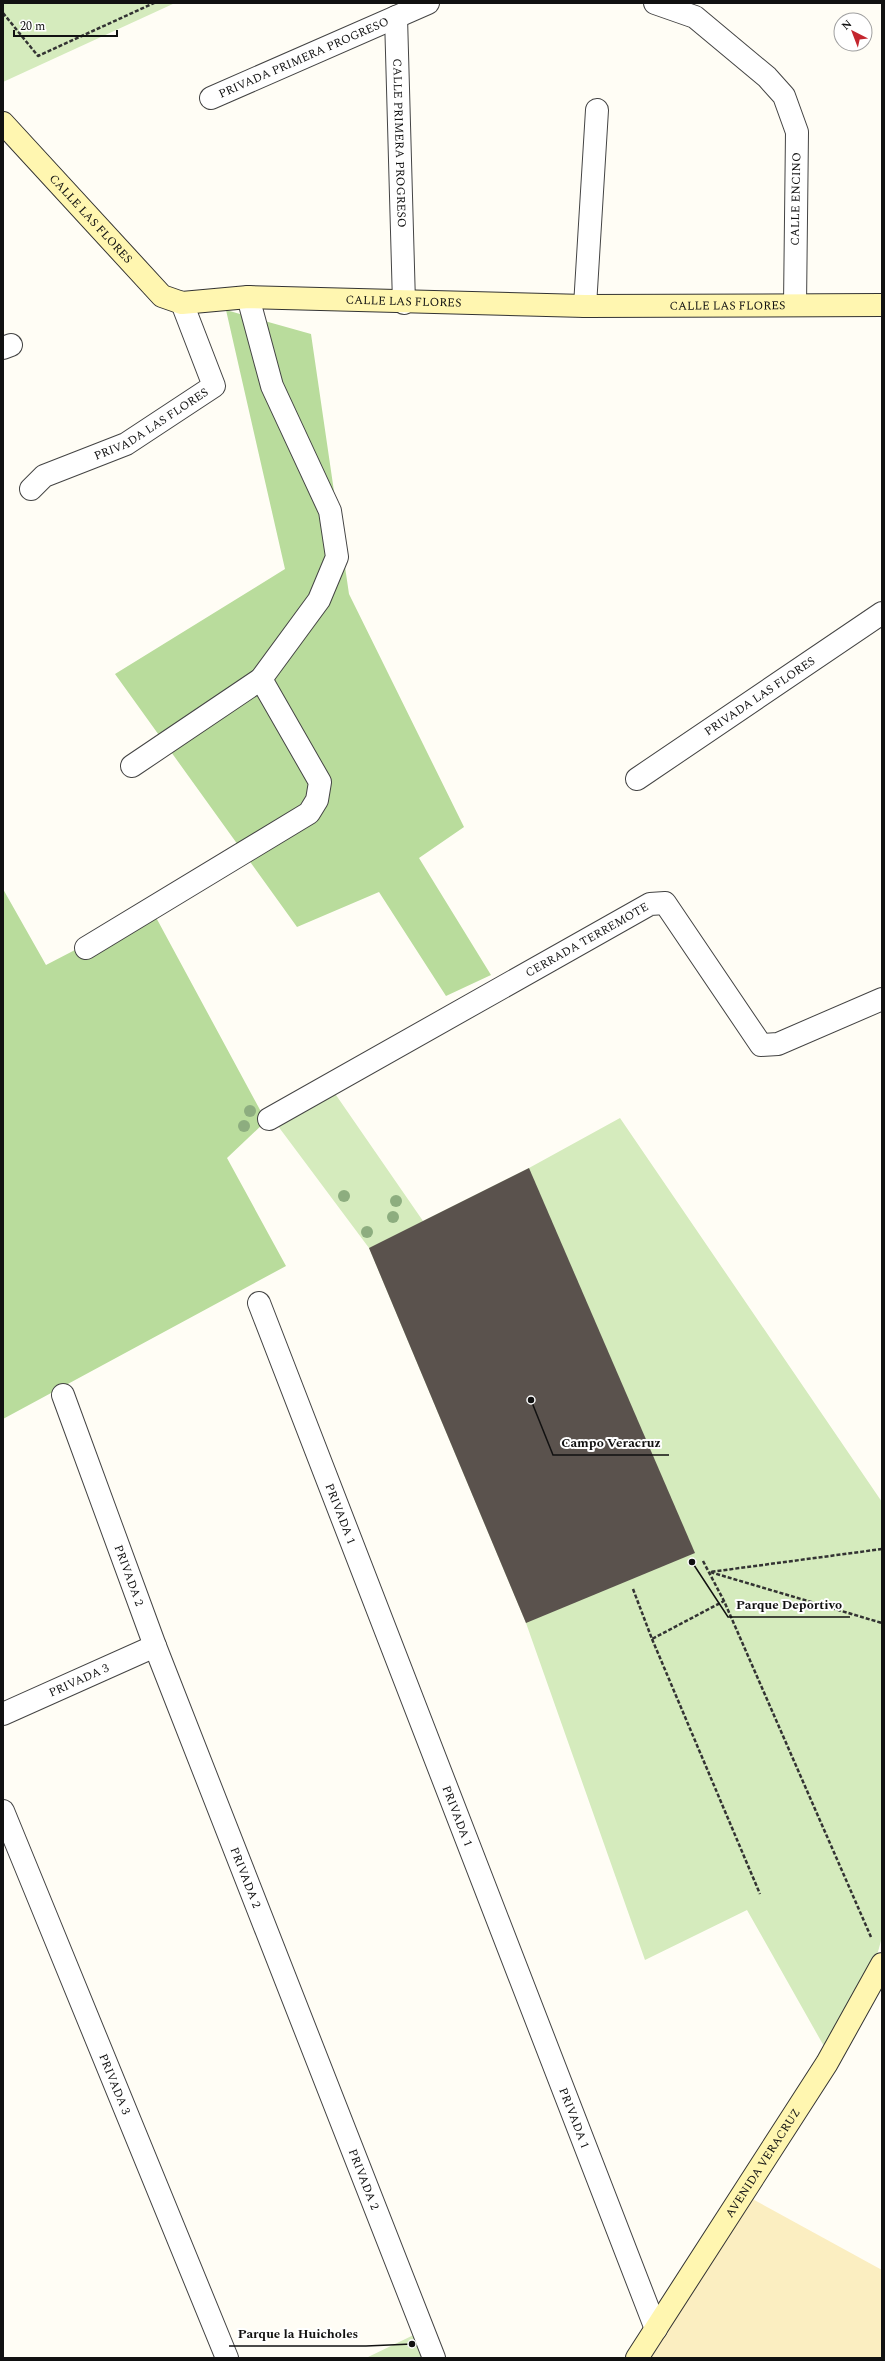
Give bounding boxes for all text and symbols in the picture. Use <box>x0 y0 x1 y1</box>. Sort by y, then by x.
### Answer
scale bar <box>14 12 117 38</box>
street label: PRIVADA PRIMERA PROGRESO <box>215 12 392 103</box>
north arrow <box>833 12 873 52</box>
text: N <box>838 16 856 34</box>
text: 20 m <box>20 17 45 36</box>
street label: CALLE PRIMERA PROGRESO <box>388 58 411 228</box>
street label: CALLE ENCINO <box>786 152 806 246</box>
street label: CALLE LAS FLORES <box>45 170 137 268</box>
street label: CALLE LAS FLORES <box>345 290 462 312</box>
street label: CALLE LAS FLORES <box>669 296 785 315</box>
street label: PRIVADA LAS FLORES <box>91 383 212 465</box>
street label: PRIVADA LAS FLORES <box>700 651 819 741</box>
street label: CERRADA TERREMOTE <box>522 897 652 982</box>
callout: Campo Veracruz <box>553 1430 669 1455</box>
text: Campo Veracruz <box>561 1433 661 1453</box>
street label: PRIVADA 1 <box>320 1480 361 1547</box>
street label: PRIVADA 2 <box>109 1542 149 1609</box>
callout: Parque Deportivo <box>728 1592 850 1617</box>
text: Parque Deportivo <box>736 1595 842 1615</box>
street label: PRIVADA 3 <box>46 1658 112 1702</box>
street label: PRIVADA 1 <box>437 1783 478 1849</box>
street label: PRIVADA 2 <box>225 1844 266 1911</box>
street label: PRIVADA 3 <box>94 2051 136 2117</box>
street label: PRIVADA 1 <box>554 2085 595 2151</box>
street label: AVENIDA VERACRUZ <box>720 2104 805 2221</box>
street label: PRIVADA 2 <box>343 2146 384 2213</box>
callout: Parque la Huicholes <box>229 2321 366 2346</box>
text: Parque la Huicholes <box>238 2324 358 2344</box>

